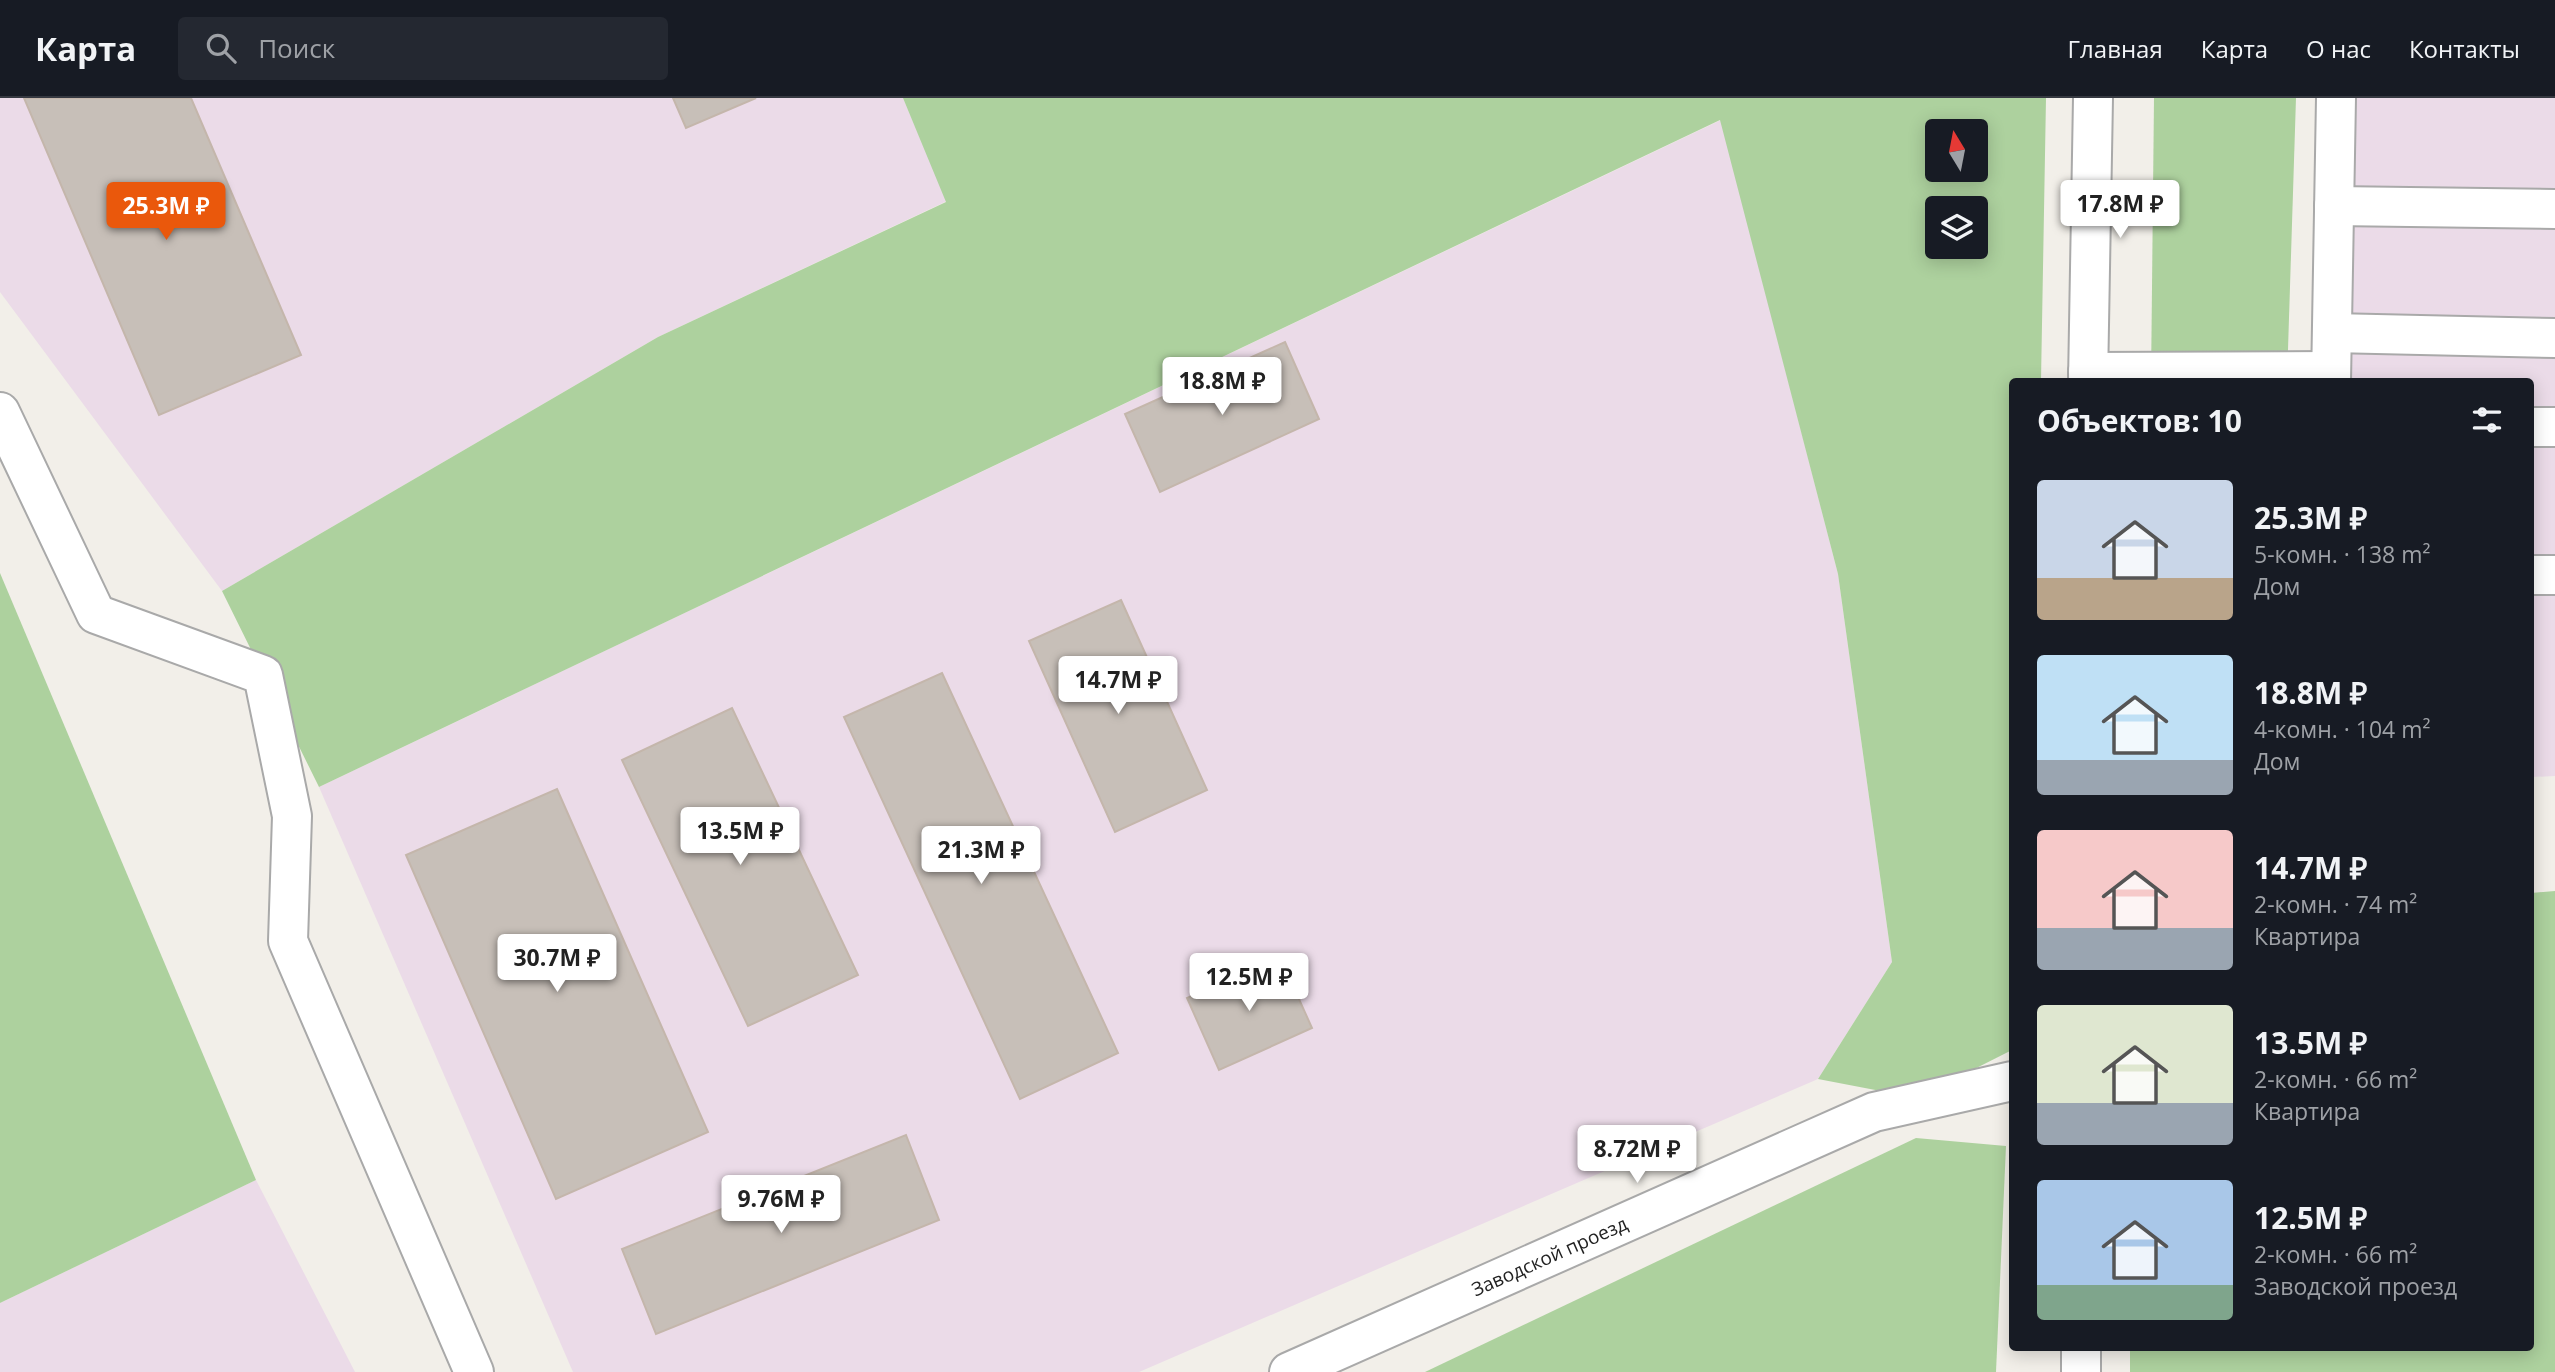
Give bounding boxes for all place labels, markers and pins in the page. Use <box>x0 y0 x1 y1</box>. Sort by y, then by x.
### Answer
pin: 17.8M ₽ <box>2055 180 2185 240</box>
pin: 25.3M ₽ <box>101 183 231 242</box>
pin: 18.8M ₽ <box>1157 358 1287 417</box>
pin: 14.7M ₽ <box>1053 656 1183 716</box>
pin: 13.5M ₽ <box>675 808 805 867</box>
pin: 21.3M ₽ <box>916 826 1046 886</box>
pin: 30.7M ₽ <box>492 934 622 994</box>
pin: 12.5M ₽ <box>1184 954 1314 1013</box>
pin: 8.72M ₽ <box>1572 1126 1702 1185</box>
pin: 9.76M ₽ <box>716 1176 846 1235</box>

